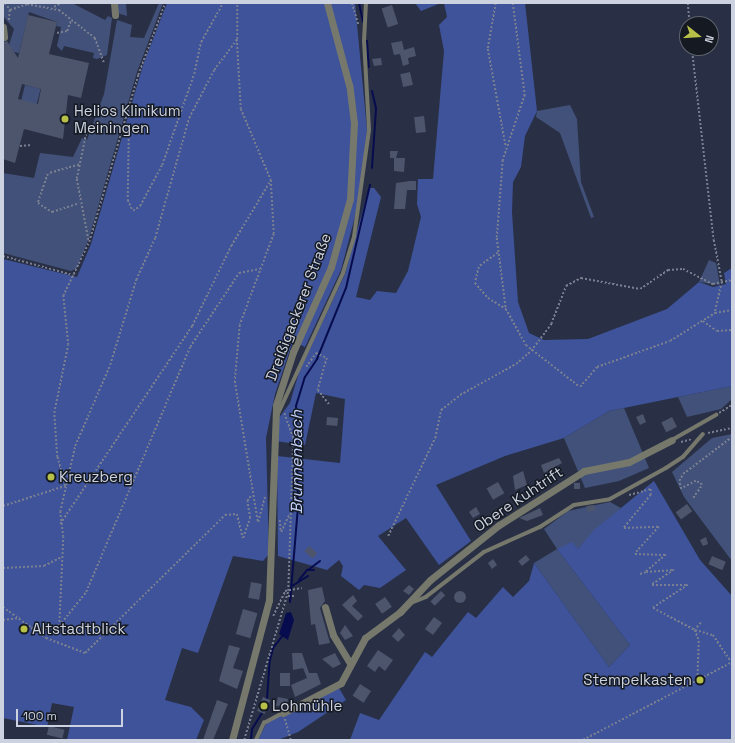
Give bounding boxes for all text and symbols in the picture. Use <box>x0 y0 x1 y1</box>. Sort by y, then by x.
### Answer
north arrow <box>679 16 719 56</box>
text: N <box>702 34 717 45</box>
place label: Helios Klinikum Meiningen <box>74 101 181 136</box>
marker: Helios Klinikum Meiningen <box>59 113 71 125</box>
street label: Dreißigackerer Straße <box>262 231 334 383</box>
water label: Brunnenbach <box>287 410 307 514</box>
street label: Obere Kuhtrift <box>470 463 566 535</box>
place label: Kreuzberg <box>59 468 133 486</box>
marker: Kreuzberg <box>46 472 56 482</box>
place label: Altstadtblick <box>32 620 126 638</box>
marker: Altstadtblick <box>19 624 29 634</box>
place label: Stempelkasten <box>583 671 692 689</box>
marker: Stempelkasten <box>695 675 705 685</box>
place label: Lohmühle <box>272 697 342 715</box>
scale bar <box>18 701 125 727</box>
marker: Lohmühle <box>259 701 269 711</box>
text: 100 m <box>23 708 57 724</box>

